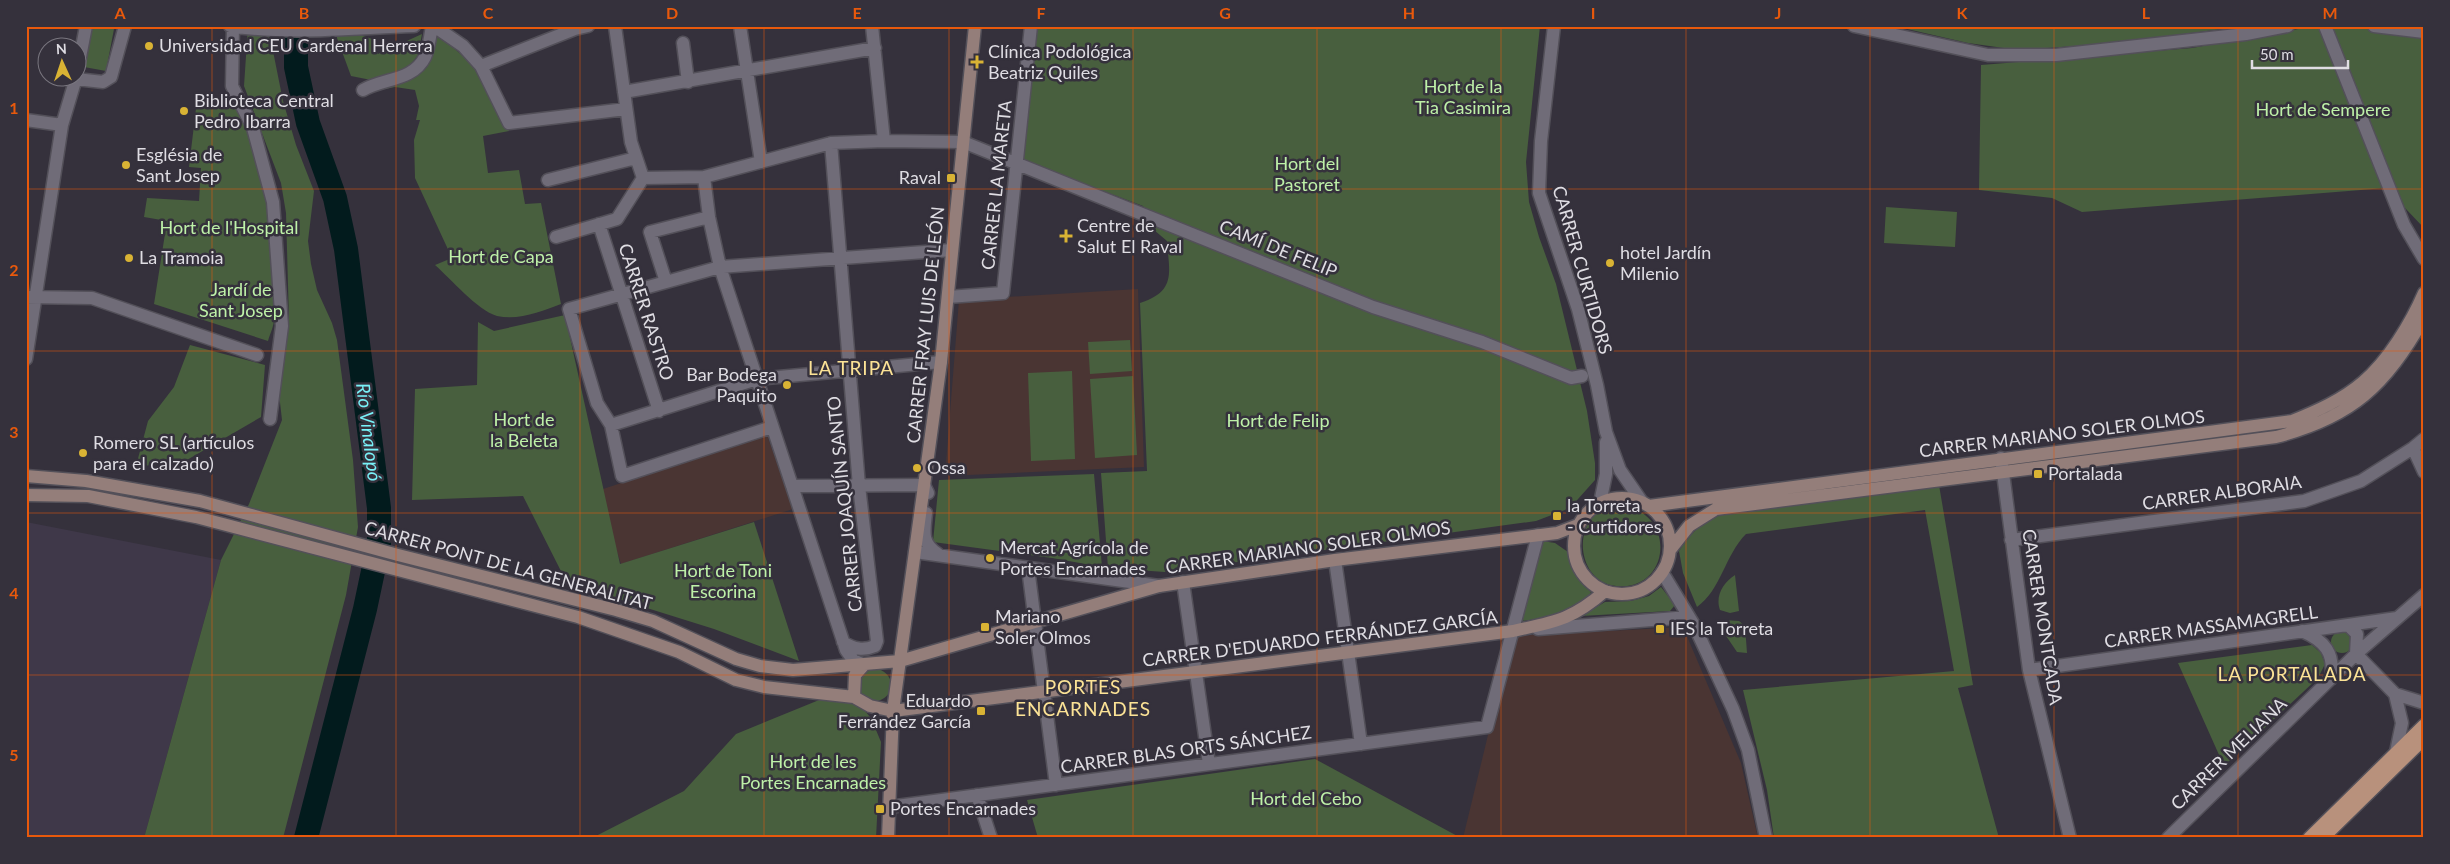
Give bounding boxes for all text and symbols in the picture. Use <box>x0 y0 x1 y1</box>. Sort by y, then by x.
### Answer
text: A <box>113 3 126 22</box>
text: B <box>299 3 309 22</box>
text: C <box>483 3 494 22</box>
text: D <box>666 3 678 22</box>
text: E <box>852 3 862 22</box>
text: F <box>1036 3 1046 22</box>
text: G <box>1219 3 1231 22</box>
text: H <box>1403 3 1415 22</box>
text: I <box>1591 3 1595 22</box>
text: J <box>1775 3 1781 22</box>
text: K <box>1957 3 1969 22</box>
text: L <box>2142 3 2151 22</box>
text: M <box>2322 3 2338 22</box>
place label: Universidad CEU Cardenal Herrera <box>159 34 433 56</box>
north arrow <box>38 38 88 88</box>
scale bar <box>2252 38 2349 70</box>
text: N <box>55 40 67 57</box>
marker: Universidad CEU Cardenal Herrera <box>143 40 155 52</box>
place label: Clínica Podológica Beatriz Quiles <box>988 40 1132 83</box>
text: 50 m <box>2260 45 2294 63</box>
marker: Clínica Podológica Beatriz Quiles <box>970 55 984 69</box>
park label: Hort de la Tia Casimira <box>1415 75 1511 118</box>
place label: Biblioteca Central Pedro Ibarra <box>194 89 334 132</box>
text: 1 <box>9 98 19 117</box>
street label: CARRER LA MARETA <box>976 98 1016 271</box>
park label: Hort de Sempere <box>2256 98 2390 120</box>
marker: Biblioteca Central Pedro Ibarra <box>178 105 190 117</box>
place label: Església de Sant Josep <box>136 143 222 186</box>
park label: Hort del Pastoret <box>1274 152 1341 195</box>
marker: Església de Sant Josep <box>120 159 132 171</box>
place label: Raval <box>899 166 941 188</box>
marker: Raval <box>945 172 957 184</box>
street label: CARRER CURTIDORS <box>1548 183 1618 356</box>
street label: CARRER FRAY LUIS DE LEÓN <box>902 205 948 444</box>
place label: Centre de Salut El Raval <box>1077 214 1182 257</box>
street label: CAMÍ DE FELIP <box>1216 214 1341 282</box>
park label: Hort de l'Hospital <box>160 216 298 238</box>
marker: Centre de Salut El Raval <box>1059 229 1073 243</box>
street label: CARRER RASTRO <box>614 241 679 383</box>
place label: hotel Jardín Milenio <box>1620 241 1711 284</box>
park label: Hort de Capa <box>448 245 554 267</box>
place label: La Tramoia <box>139 246 224 268</box>
marker: La Tramoia <box>123 252 135 264</box>
marker: hotel Jardín Milenio <box>1604 257 1616 269</box>
text: 2 <box>9 260 19 279</box>
park label: Jardí de Sant Josep <box>199 278 283 321</box>
district label: LA TRIPA <box>808 356 894 379</box>
place label: Bar Bodega Paquito <box>686 363 777 406</box>
marker: Bar Bodega Paquito <box>781 379 793 391</box>
water label: Río Vinalopó <box>352 381 387 483</box>
street label: CARRER JOAQUÍN SANTO <box>822 395 866 613</box>
street label: CARRER MARIANO SOLER OLMOS <box>1918 405 2206 461</box>
park label: Hort de la Beleta <box>490 408 558 451</box>
park label: Hort de Felip <box>1226 409 1330 431</box>
text: 3 <box>9 422 19 441</box>
place label: Romero SL (artículos para el calzado) <box>93 431 254 474</box>
marker: Romero SL (artículos para el calzado) <box>77 447 89 459</box>
place label: Ossa <box>927 456 966 478</box>
marker: Ossa <box>911 462 923 474</box>
place label: Portalada <box>2048 462 2123 484</box>
marker: Portalada <box>2032 468 2044 480</box>
street label: CARRER ALBORAIA <box>2141 470 2304 514</box>
place label: la Torreta - Curtidores <box>1567 494 1662 537</box>
marker: la Torreta - Curtidores <box>1551 510 1563 522</box>
street label: CARRER PONT DE LA GENERALITAT <box>362 516 655 614</box>
street label: CARRER MARIANO SOLER OLMOS <box>1164 516 1452 578</box>
street label: CARRER MONTCADA <box>2018 527 2068 707</box>
place label: Mercat Agrícola de Portes Encarnades <box>1000 536 1148 579</box>
marker: Mercat Agrícola de Portes Encarnades <box>984 552 996 564</box>
park label: Hort de Toni Escorina <box>674 559 772 602</box>
text: 4 <box>9 583 19 602</box>
street label: CARRER MASSAMAGRELL <box>2103 600 2319 652</box>
place label: Mariano Soler Olmos <box>995 605 1091 648</box>
street label: CARRER D'EDUARDO FERRÁNDEZ GARCÍA <box>1141 605 1500 671</box>
place label: IES la Torreta <box>1670 617 1773 639</box>
marker: Mariano Soler Olmos <box>979 621 991 633</box>
marker: IES la Torreta <box>1654 623 1666 635</box>
district label: LA PORTALADA <box>2217 662 2367 685</box>
district label: PORTES ENCARNADES <box>1015 675 1151 720</box>
place label: Eduardo Ferrández García <box>838 689 971 732</box>
street label: CARRER MELIANA <box>2166 692 2291 814</box>
marker: Eduardo Ferrández García <box>975 705 987 717</box>
street label: CARRER BLAS ORTS SÁNCHEZ <box>1059 720 1313 778</box>
text: 5 <box>9 745 19 764</box>
park label: Hort de les Portes Encarnades <box>740 750 886 793</box>
park label: Hort del Cebo <box>1250 787 1362 809</box>
place label: Portes Encarnades <box>890 797 1036 819</box>
marker: Portes Encarnades <box>874 803 886 815</box>

